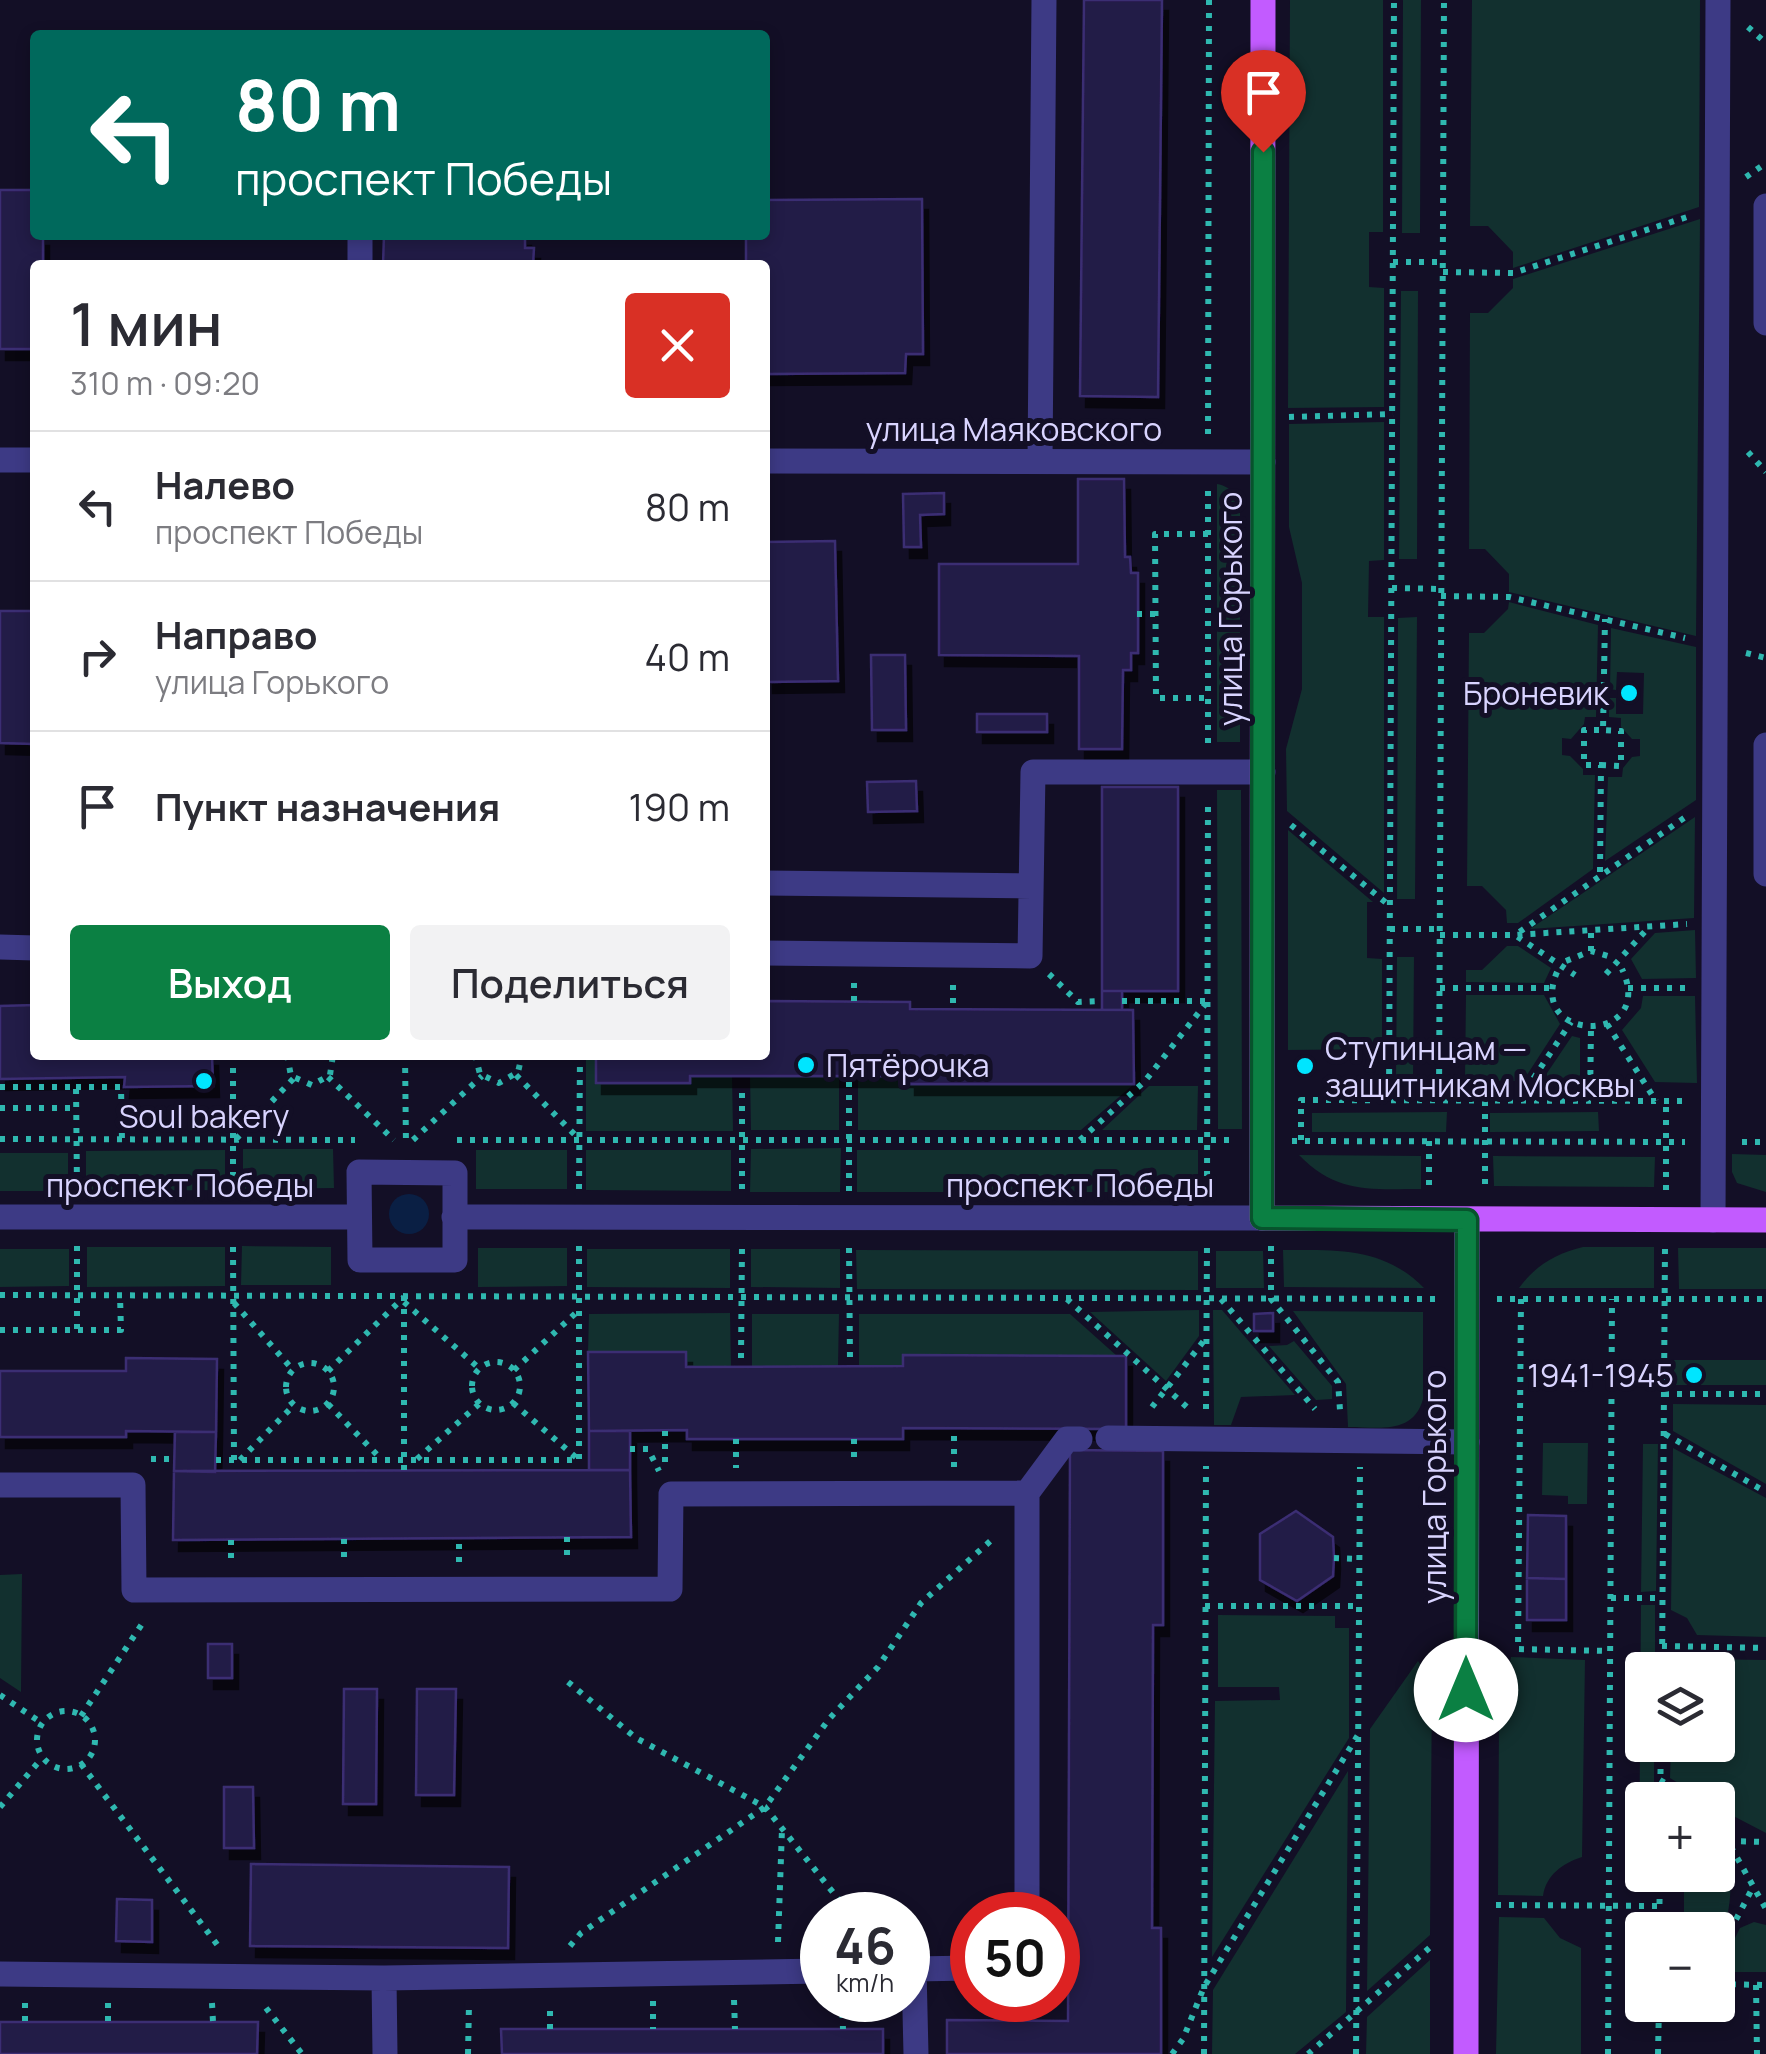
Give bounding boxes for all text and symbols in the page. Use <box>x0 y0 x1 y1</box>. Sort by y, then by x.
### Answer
pin <box>1221 50 1306 153</box>
text: 80 m <box>235 56 401 152</box>
icon: arrive <box>1236 65 1291 120</box>
icon: left <box>70 70 200 200</box>
text: проспект Победы <box>235 147 612 209</box>
text: 1 мин <box>70 282 223 364</box>
button: close <box>625 293 730 398</box>
text: 310 m · 09:20 <box>70 361 260 405</box>
street label: улица Маяковского <box>866 407 1162 451</box>
text: Налево <box>155 458 295 510</box>
icon: left <box>70 479 125 534</box>
text: 80 m <box>645 480 730 532</box>
street label: улица Горького <box>1208 492 1252 726</box>
text: проспект Победы <box>155 510 423 554</box>
text: Направо <box>155 608 317 660</box>
icon: right <box>70 629 125 684</box>
text: 40 m <box>645 630 730 682</box>
text: улица Горького <box>155 660 389 704</box>
place label: Броневик <box>1463 671 1610 715</box>
marker: Броневик <box>1618 682 1640 704</box>
icon: arrive <box>70 779 125 834</box>
text: Пункт назначения <box>155 780 500 832</box>
text: 190 m <box>629 780 730 832</box>
button: Выход <box>70 925 390 1040</box>
button: Поделиться <box>410 925 730 1040</box>
place label: Ступинцам — защитникам Москвы <box>1325 1026 1635 1107</box>
place label: Пятёрочка <box>826 1043 990 1087</box>
marker: Пятёрочка <box>795 1054 817 1076</box>
marker: Ступинцам — защитникам Москвы <box>1294 1055 1316 1077</box>
marker: Soul bakery <box>193 1070 215 1092</box>
place label: Soul bakery <box>119 1094 289 1138</box>
street label: проспект Победы <box>46 1163 314 1207</box>
street label: проспект Победы <box>946 1163 1214 1207</box>
place label: 1941-1945 <box>1527 1353 1674 1397</box>
marker: 1941-1945 <box>1683 1364 1705 1386</box>
street label: улица Горького <box>1412 1370 1456 1604</box>
position arrow <box>1414 1638 1518 1742</box>
map controls <box>1625 1652 1735 2022</box>
button: layers <box>1625 1652 1735 1762</box>
button: + <box>1625 1782 1735 1892</box>
speed limit sign: 50 <box>950 1892 1080 2022</box>
text: 46 <box>834 1911 896 1979</box>
button: − <box>1625 1912 1735 2022</box>
text: km/h <box>836 1965 894 2000</box>

